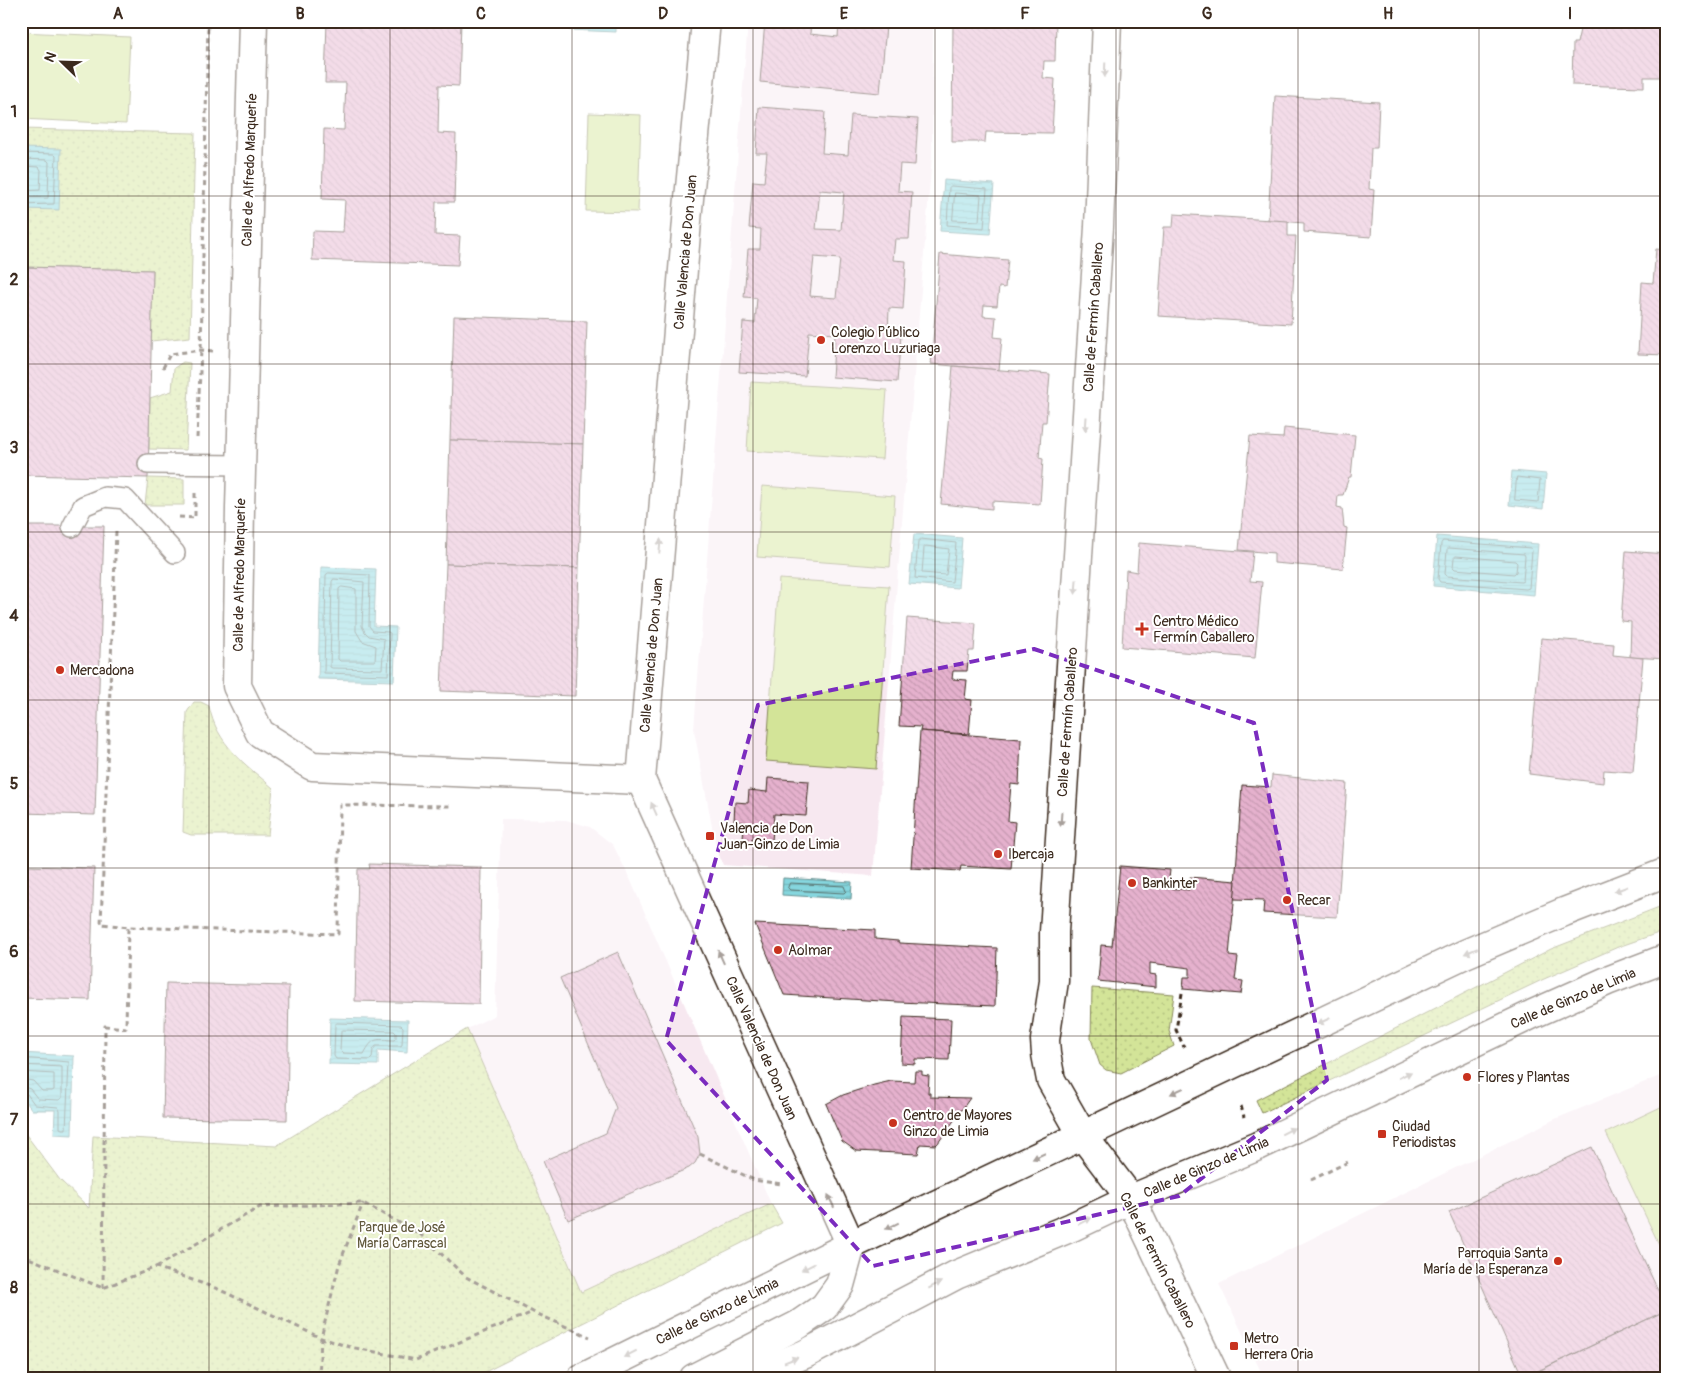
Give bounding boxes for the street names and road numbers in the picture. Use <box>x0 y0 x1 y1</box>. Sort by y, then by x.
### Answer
street label: Calle de Alfredo Marqueríe <box>238 93 261 247</box>
street label: Calle Valencia de Don Juan <box>670 174 701 330</box>
street label: Calle de Fermín Caballero <box>1080 241 1107 393</box>
street label: Calle de Alfredo Marqueríe <box>230 498 249 652</box>
street label: Calle Valencia de Don Juan <box>636 577 667 733</box>
street label: Calle de Fermín Caballero <box>1054 646 1081 798</box>
street label: Calle de Ginzo de Limia <box>1508 964 1638 1033</box>
street label: Calle Valencia de Don Juan <box>722 974 801 1123</box>
street label: Calle de Ginzo de Limia <box>1141 1133 1271 1202</box>
street label: Calle de Fermín Caballero <box>1116 1189 1199 1331</box>
street label: Calle de Ginzo de Limia <box>653 1274 781 1349</box>

